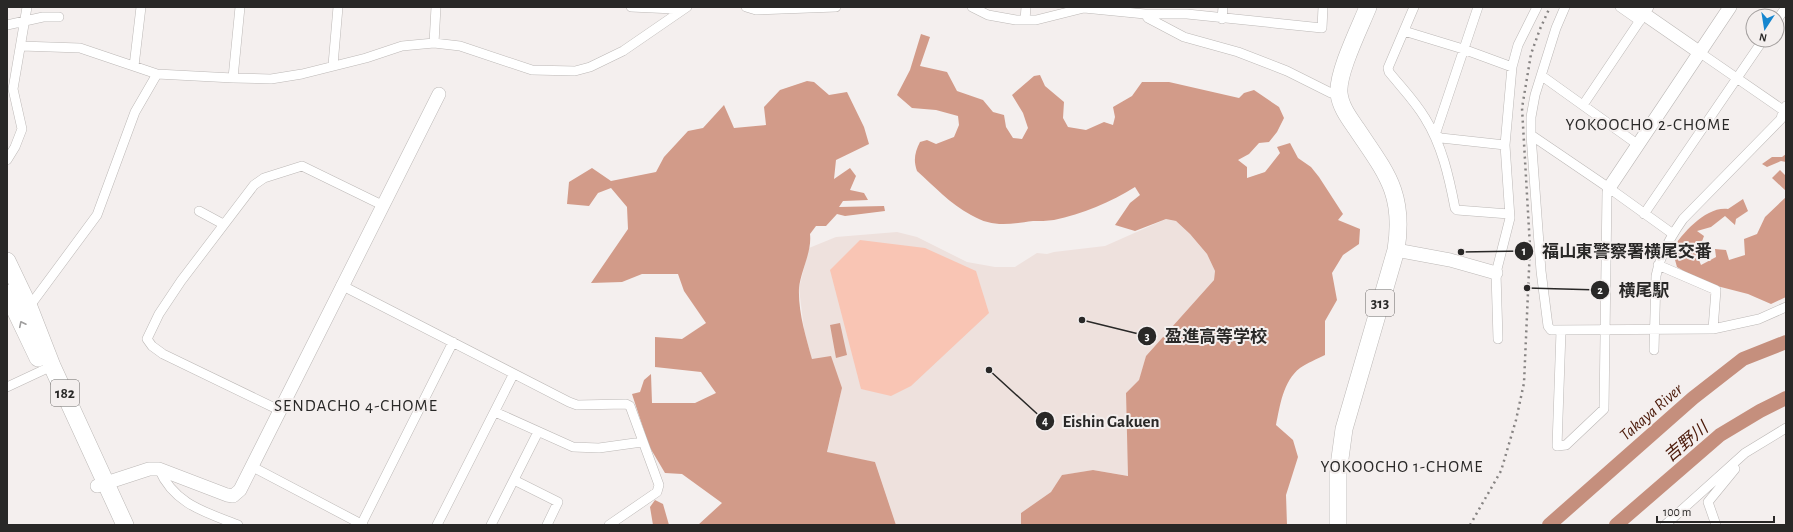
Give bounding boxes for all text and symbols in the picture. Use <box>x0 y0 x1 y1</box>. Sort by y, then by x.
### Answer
north arrow <box>1745 8 1785 48</box>
text: N <box>1758 31 1768 43</box>
district label: YOKOOCHO 2-CHOME <box>1565 116 1731 133</box>
callout: 福山東警察署横尾交番 <box>1514 236 1720 265</box>
text: 福山東警察署横尾交番 <box>1542 242 1712 260</box>
text: 1 <box>1522 245 1526 257</box>
callout: 横尾駅 <box>1590 276 1677 305</box>
text: 横尾駅 <box>1619 281 1670 299</box>
text: 2 <box>1597 284 1603 296</box>
road number: 313 <box>1366 290 1394 316</box>
one-way arrow <box>19 321 27 329</box>
callout: 盈進高等学校 <box>1137 321 1275 350</box>
text: 盈進高等学校 <box>1165 327 1267 345</box>
text: 3 <box>1144 330 1150 342</box>
road number: 182 <box>51 380 79 406</box>
water label: Takaya River <box>1616 380 1686 444</box>
district label: SENDACHO 4-CHOME <box>274 397 438 414</box>
callout: Eishin Gakuen <box>1035 407 1168 436</box>
text: Eishin Gakuen <box>1062 413 1160 430</box>
text: 4 <box>1042 415 1048 427</box>
water label: 吉野川 <box>1660 417 1713 465</box>
district label: YOKOOCHO 1-CHOME <box>1320 458 1484 475</box>
scale bar <box>1657 498 1774 524</box>
text: 100 m <box>1663 506 1691 518</box>

